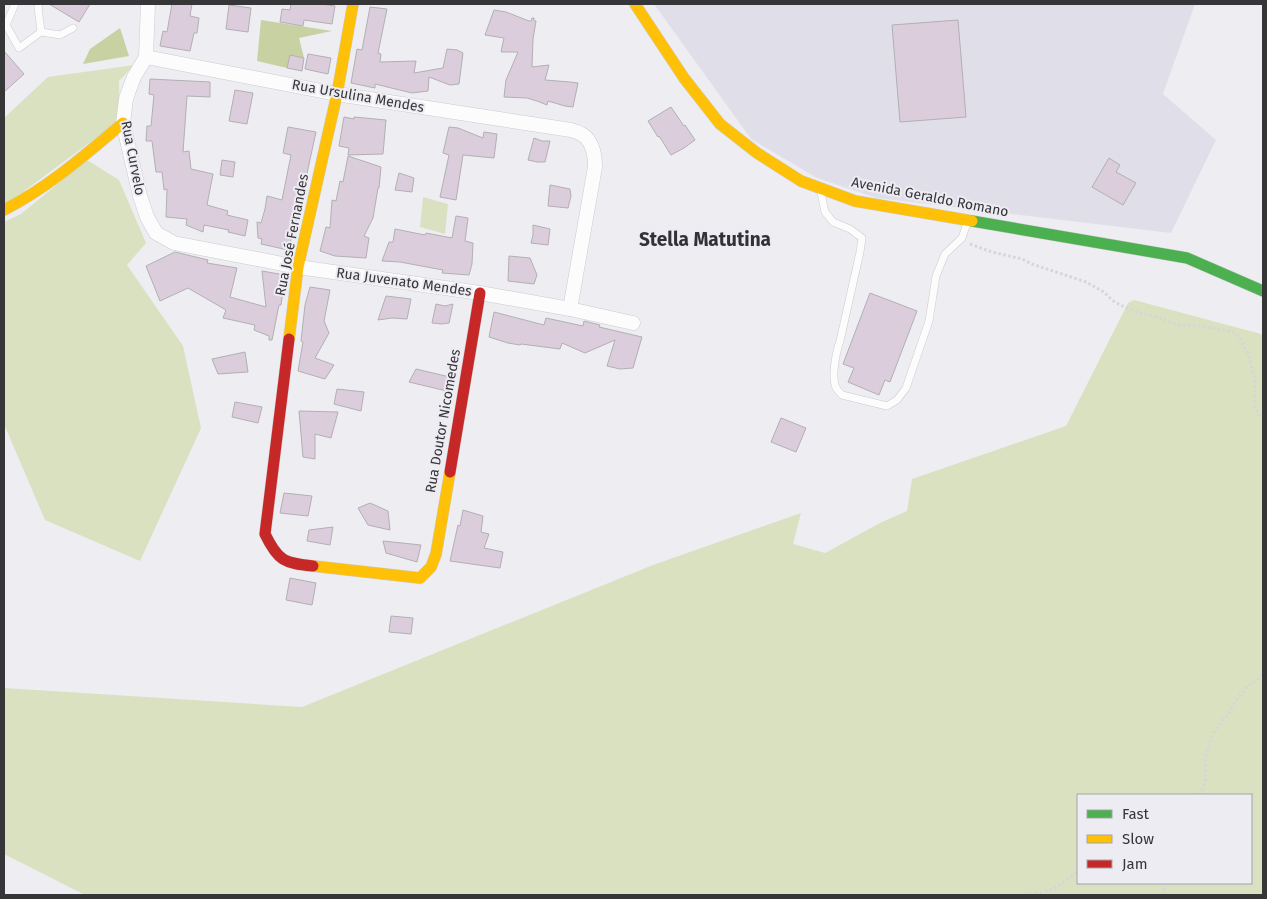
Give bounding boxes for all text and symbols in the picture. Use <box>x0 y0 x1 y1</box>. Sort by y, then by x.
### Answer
street label: Rua Ursulina Mendes <box>291 76 426 116</box>
street label: Rua Curvelo <box>117 119 149 197</box>
street label: Rua José Fernandes <box>272 172 312 298</box>
street label: Avenida Geraldo Romano <box>850 173 1010 221</box>
district label: Stella Matutina <box>639 228 771 251</box>
street label: Rua Juvenato Mendes <box>335 264 473 300</box>
street label: Rua Doutor Nicomedes <box>422 347 464 494</box>
legend <box>1077 794 1252 884</box>
text: Fast <box>1122 805 1149 823</box>
text: Slow <box>1122 830 1154 848</box>
text: Jam <box>1122 855 1148 873</box>

